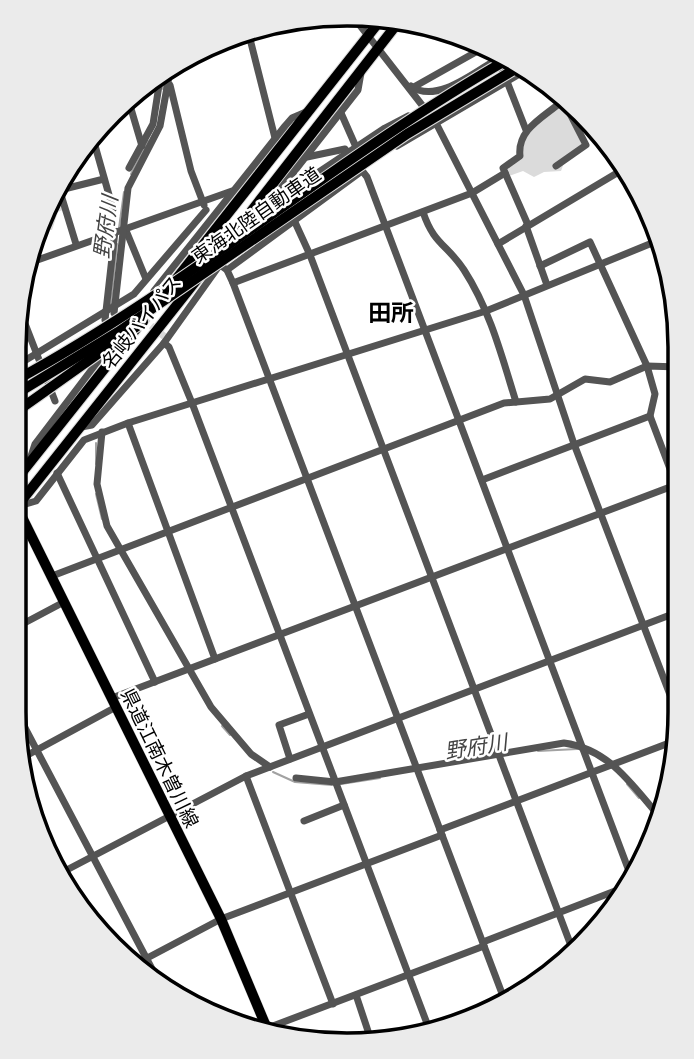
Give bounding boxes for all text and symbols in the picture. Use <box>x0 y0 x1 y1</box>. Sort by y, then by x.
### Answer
street label: 東海北陸自動車道 <box>187 162 326 270</box>
water label: 野府川 <box>88 192 125 260</box>
street label: 名岐バイパス <box>96 270 188 375</box>
district label: 田所 <box>368 298 414 329</box>
street label: 県道江南木曽川線 <box>114 684 204 832</box>
water label: 野府川 <box>443 728 511 766</box>

